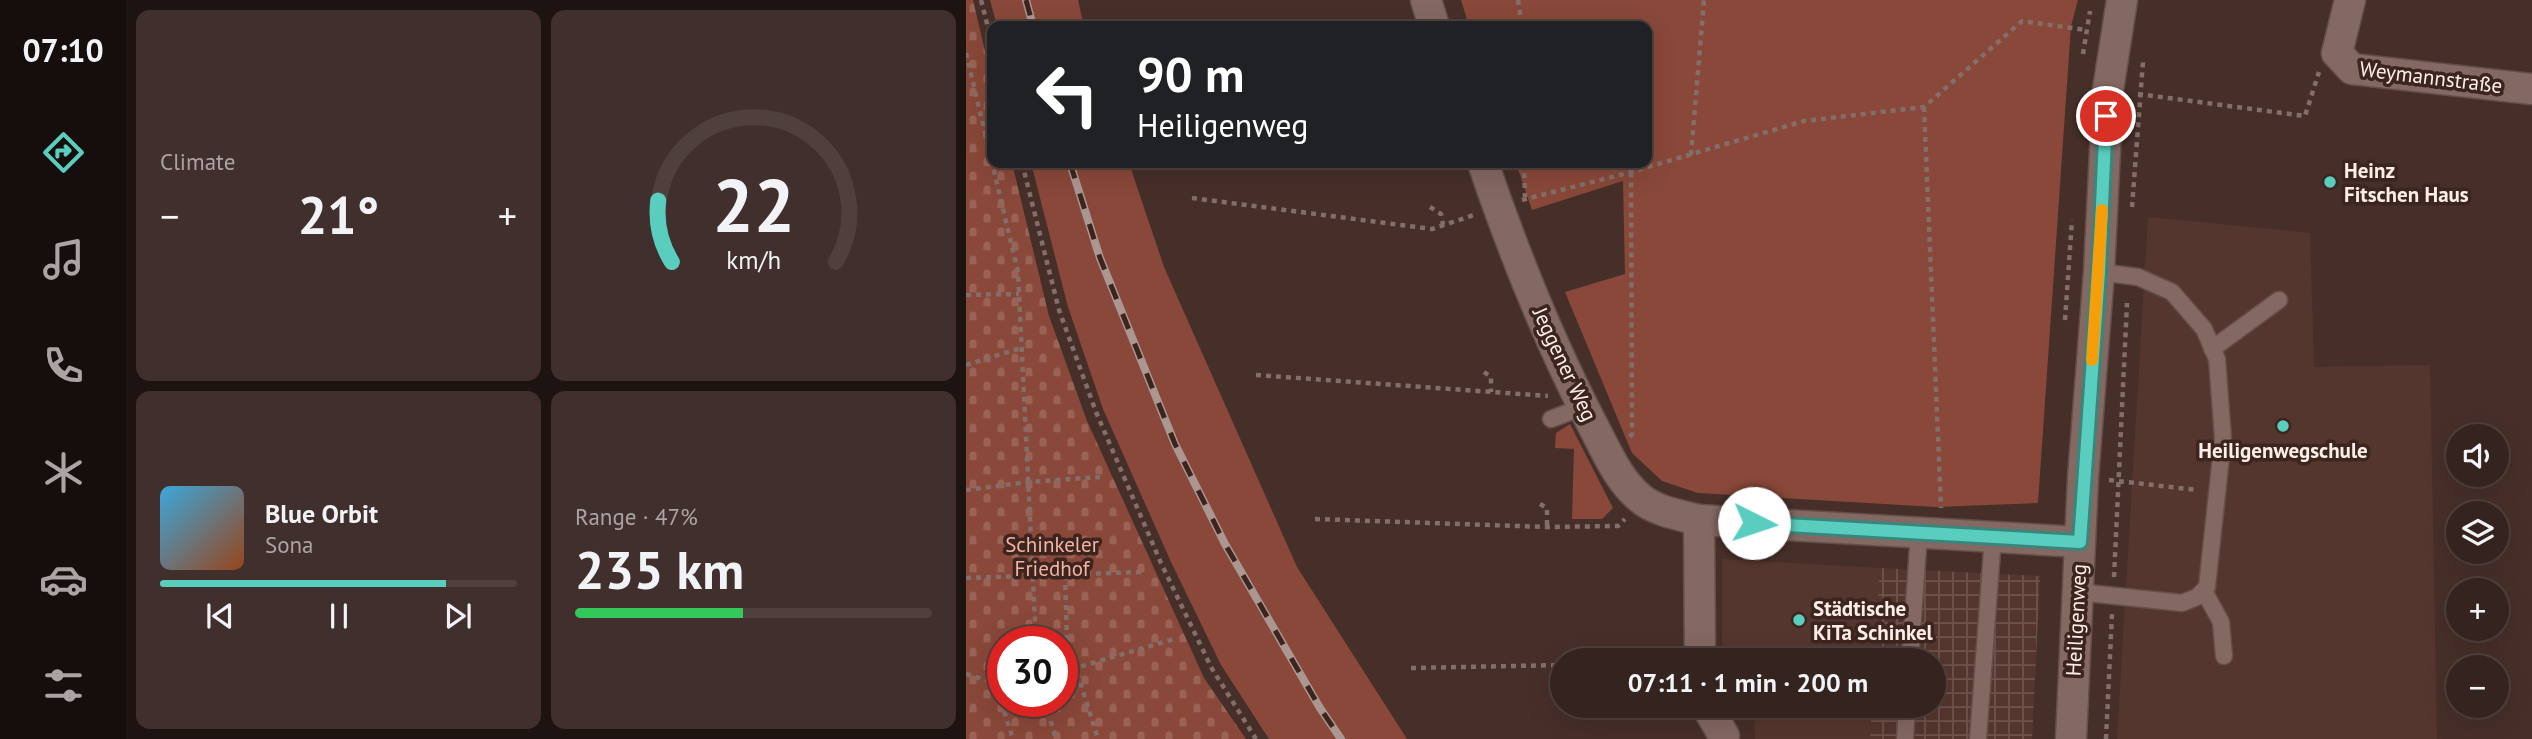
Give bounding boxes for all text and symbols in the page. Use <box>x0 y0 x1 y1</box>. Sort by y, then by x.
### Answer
text: 07:10 <box>22 29 104 71</box>
text: 90 m <box>1137 42 1244 106</box>
icon: left <box>1022 49 1113 140</box>
street label: Weymannstraße <box>2358 55 2504 99</box>
pin <box>2076 86 2136 146</box>
icon: arrive <box>2087 97 2125 135</box>
text: Heiligenweg <box>1137 104 1308 146</box>
icon: directions <box>39 128 88 177</box>
text: Climate <box>160 147 235 176</box>
place label: Heinz Fitschen Haus <box>2344 157 2469 208</box>
text: 22 <box>712 158 795 252</box>
marker: Heinz Fitschen Haus <box>2322 174 2338 190</box>
text: 21° <box>298 181 379 248</box>
text: − <box>160 191 179 240</box>
text: + <box>498 191 517 240</box>
icon: music <box>39 235 88 284</box>
text: km/h <box>726 243 781 275</box>
street label: Jeggener Weg <box>1526 302 1603 425</box>
icon: phone <box>39 341 88 390</box>
marker: Heiligenwegschule <box>2275 418 2291 434</box>
map controls <box>2446 424 2509 718</box>
button: sound <box>2446 424 2509 487</box>
place label: Heiligenwegschule <box>2198 437 2368 464</box>
icon: climate <box>39 448 88 497</box>
position arrow <box>1717 486 1791 560</box>
text: Blue Orbit <box>265 497 378 530</box>
button: layers <box>2446 501 2509 564</box>
text: Range · 47% <box>575 502 698 531</box>
text: Sona <box>265 530 314 559</box>
park label: Schinkeler Friedhof <box>1005 531 1099 582</box>
text: 235 km <box>575 536 744 603</box>
icon: car <box>39 555 88 604</box>
street label: Heiligenweg <box>2060 563 2092 677</box>
button: + <box>2446 578 2509 641</box>
place label: Städtische KiTa Schinkel <box>1813 595 1934 646</box>
icon: previous <box>201 597 239 635</box>
icon: pause <box>320 597 358 635</box>
icon: next <box>439 597 477 635</box>
marker: Städtische KiTa Schinkel <box>1791 612 1807 628</box>
speed limit sign: 30 <box>987 626 1078 717</box>
button: − <box>2446 655 2509 718</box>
icon: filters <box>39 661 88 710</box>
text: 07:11 · 1 min · 200 m <box>1628 666 1868 699</box>

